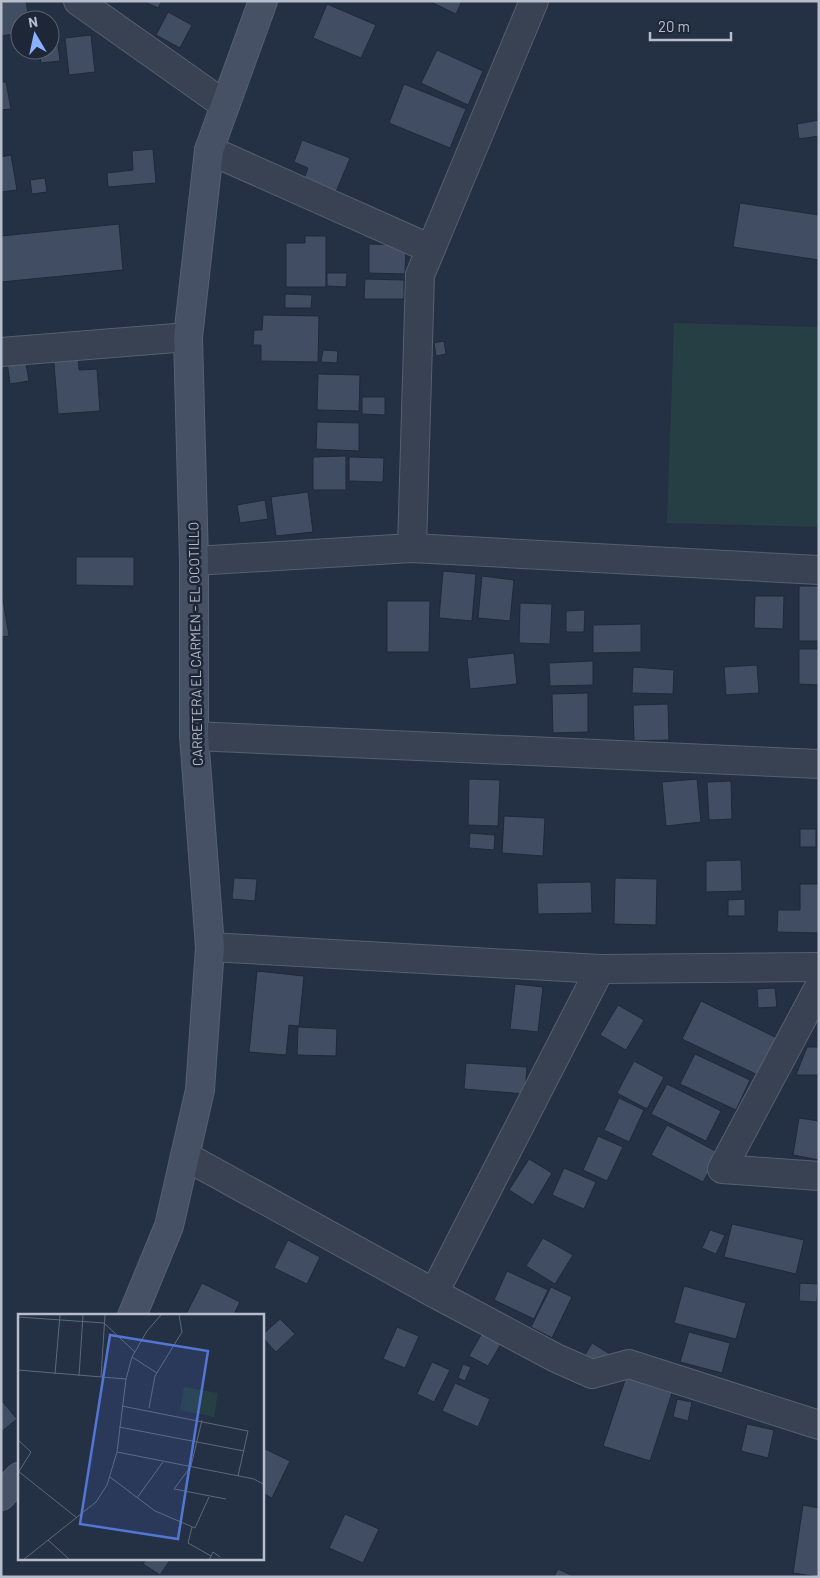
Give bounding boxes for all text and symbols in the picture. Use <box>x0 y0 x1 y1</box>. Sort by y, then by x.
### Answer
north arrow <box>10 10 60 60</box>
scale bar <box>650 10 731 42</box>
text: N <box>27 13 39 31</box>
text: 20 m <box>658 17 690 35</box>
street label: CARRETERA EL CARMEN - EL OCOTILLO <box>184 522 206 766</box>
inset map <box>18 1314 264 1560</box>

